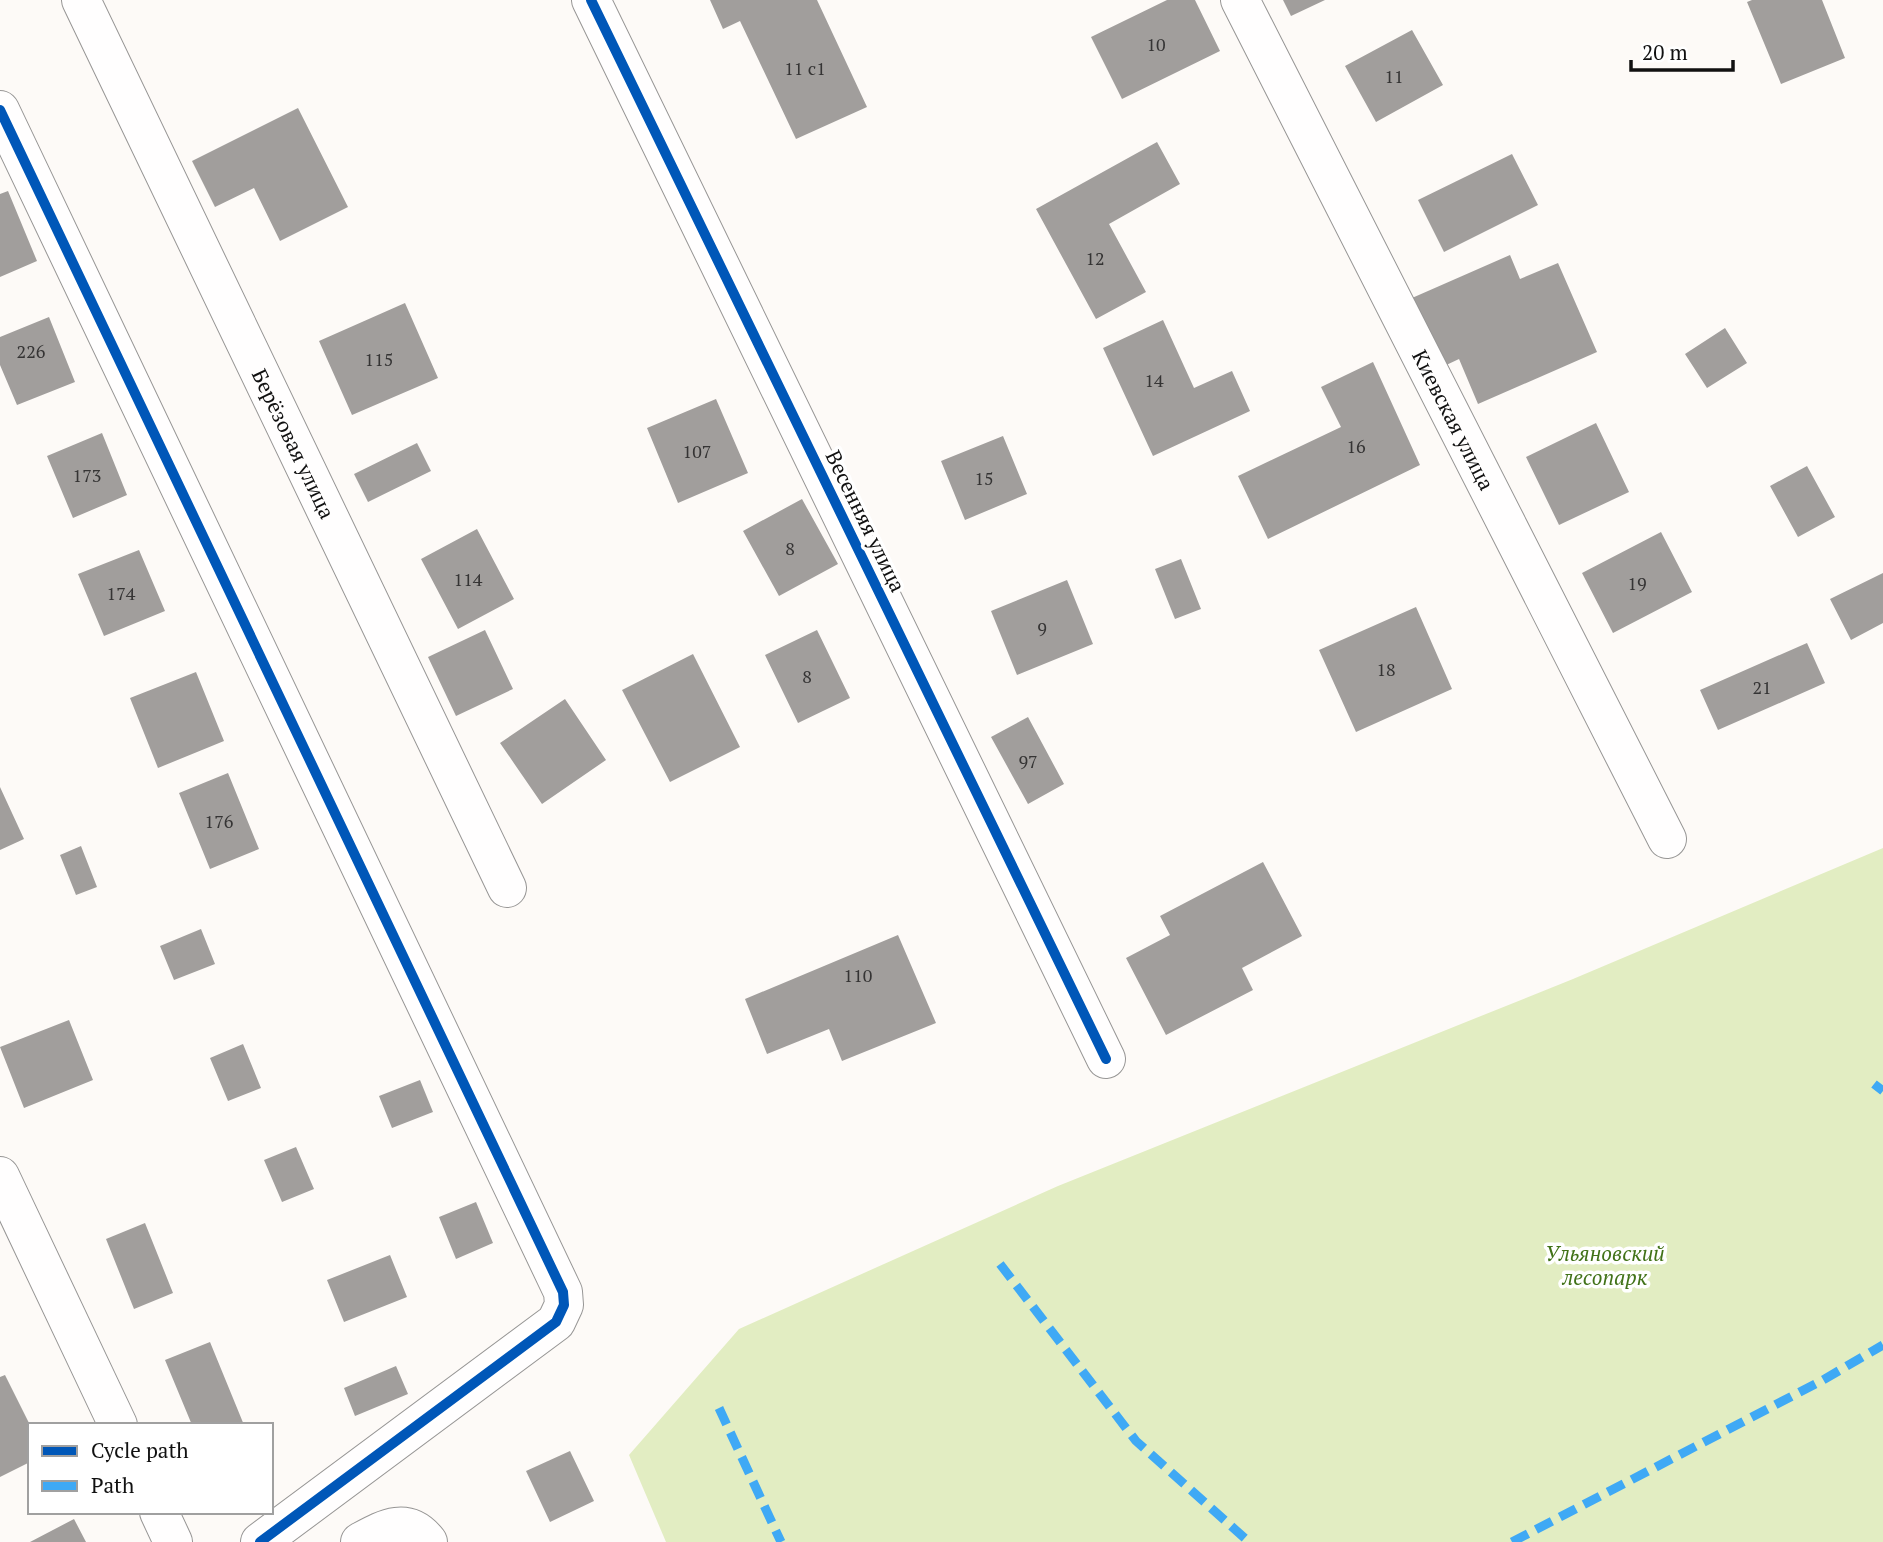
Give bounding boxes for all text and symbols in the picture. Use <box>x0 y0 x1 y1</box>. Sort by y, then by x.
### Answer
scale bar <box>1631 28 1732 72</box>
house number: 10 <box>1146 32 1166 56</box>
text: 20 m <box>1642 38 1688 66</box>
house number: 11 с1 <box>784 56 826 80</box>
house number: 11 <box>1384 64 1404 88</box>
house number: 12 <box>1085 246 1105 270</box>
house number: 226 <box>17 339 46 363</box>
street label: Киевская улица <box>1406 345 1501 495</box>
house number: 115 <box>365 347 393 371</box>
street label: Берёзовая улица <box>246 364 342 524</box>
house number: 14 <box>1144 368 1164 392</box>
house number: 16 <box>1346 434 1366 458</box>
house number: 107 <box>683 439 711 463</box>
street label: Весенняя улица <box>820 445 913 597</box>
house number: 173 <box>73 463 101 487</box>
house number: 15 <box>974 466 994 490</box>
house number: 8 <box>785 536 795 560</box>
house number: 114 <box>454 567 483 591</box>
house number: 19 <box>1627 571 1647 595</box>
house number: 174 <box>107 581 136 605</box>
house number: 9 <box>1037 616 1047 640</box>
house number: 18 <box>1376 657 1396 681</box>
house number: 8 <box>802 664 812 688</box>
house number: 21 <box>1752 675 1772 699</box>
house number: 97 <box>1018 749 1038 773</box>
house number: 176 <box>205 809 234 833</box>
house number: 110 <box>844 963 872 987</box>
park label: Ульяновский лесопарк <box>1545 1239 1665 1291</box>
legend <box>28 1423 273 1514</box>
text: Cycle path <box>91 1436 189 1464</box>
text: Path <box>91 1471 134 1499</box>

